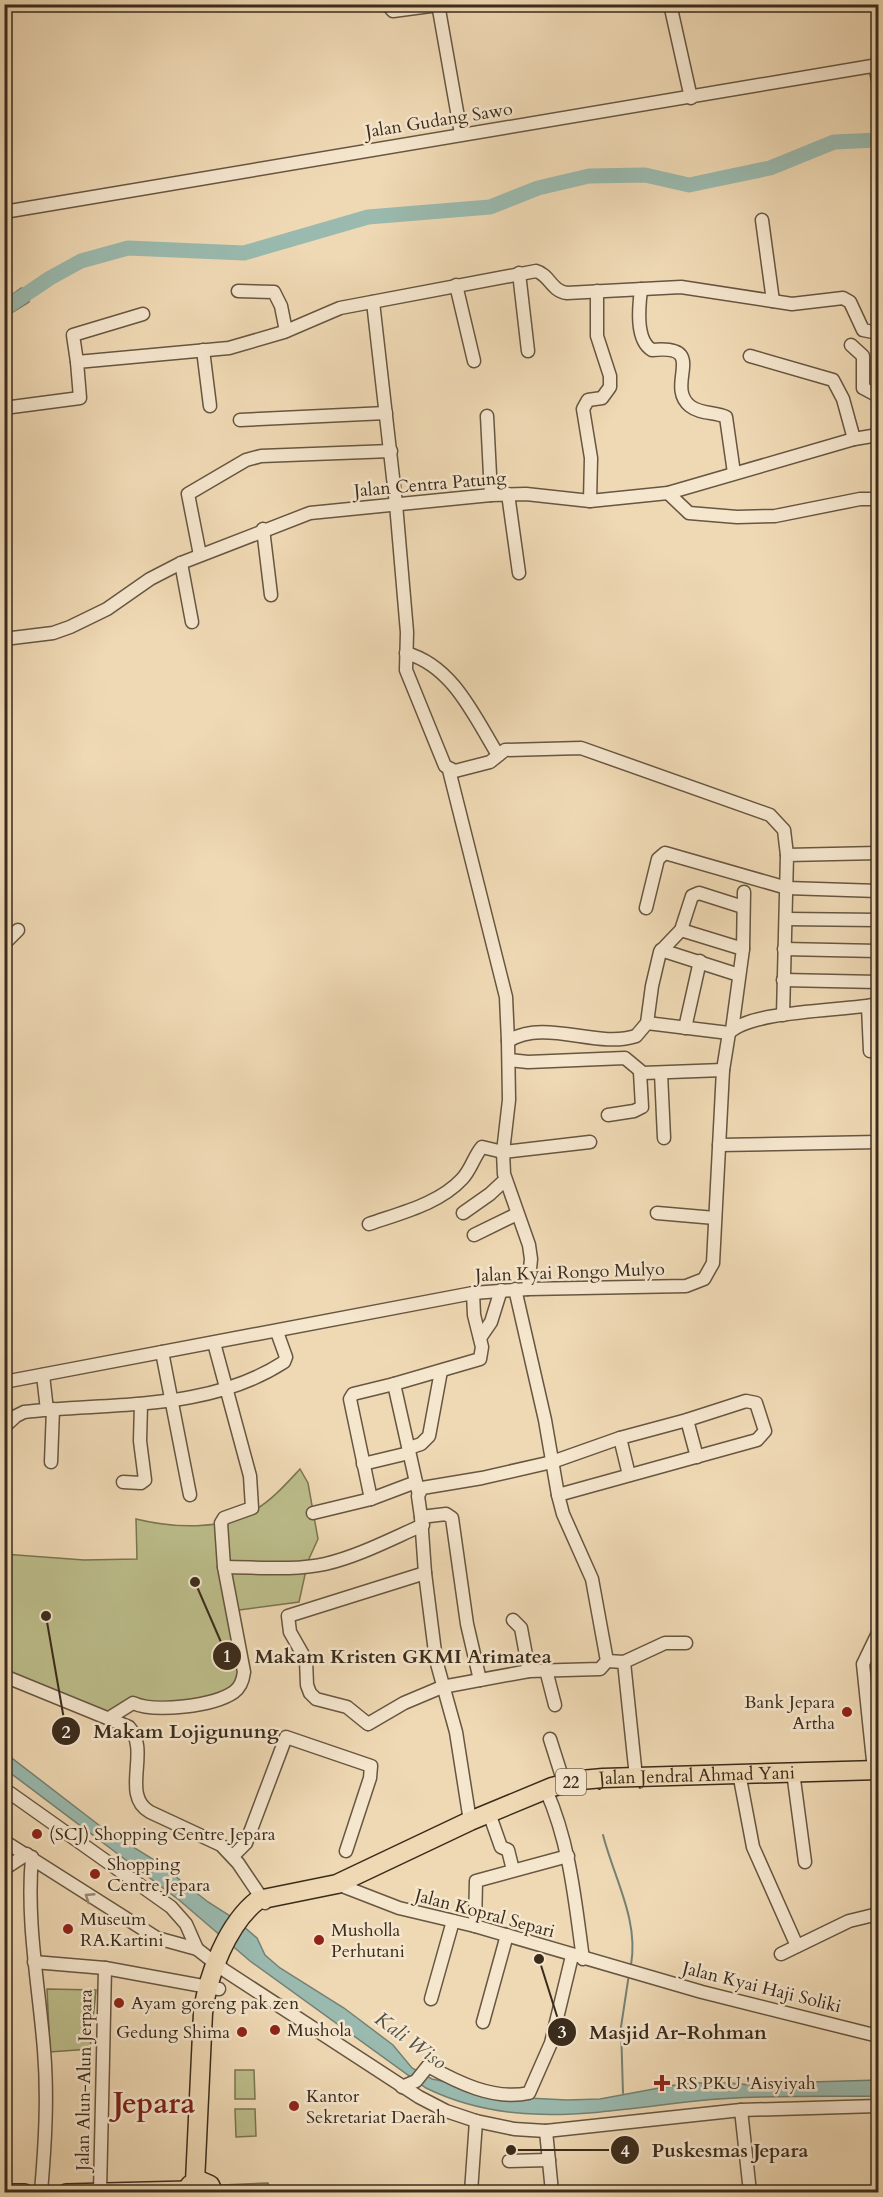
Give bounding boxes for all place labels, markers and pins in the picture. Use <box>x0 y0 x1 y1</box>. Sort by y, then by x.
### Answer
callout: Makam Kristen GKMI Arimatea <box>212 1637 563 1675</box>
place label: Bank Jepara Artha <box>744 1690 835 1736</box>
marker: Bank Jepara Artha <box>840 1705 854 1719</box>
callout: Makam Lojigunung <box>51 1712 291 1750</box>
place label: (SCJ) Shopping Centre Jepara <box>49 1822 276 1847</box>
marker: (SCJ) Shopping Centre Jepara <box>30 1827 44 1841</box>
place label: Shopping Centre Jepara <box>107 1852 211 1898</box>
marker: Shopping Centre Jepara <box>88 1867 102 1881</box>
place label: Museum RA.Kartini <box>80 1907 164 1953</box>
place label: Musholla Perhutani <box>331 1918 405 1964</box>
marker: Museum RA.Kartini <box>61 1922 75 1936</box>
marker: Musholla Perhutani <box>312 1933 326 1947</box>
place label: Ayam goreng pak zen <box>131 1991 300 2016</box>
marker: Ayam goreng pak zen <box>112 1996 126 2010</box>
callout: Masjid Ar-Rohman <box>547 2013 779 2051</box>
place label: Mushola <box>287 2018 352 2043</box>
place label: Gedung Shima <box>116 2020 230 2045</box>
marker: Mushola <box>268 2023 282 2037</box>
marker: Gedung Shima <box>235 2025 249 2039</box>
place label: RS PKU 'Aisyiyah <box>676 2071 816 2096</box>
marker: RS PKU 'Aisyiyah <box>653 2074 671 2092</box>
place label: Kantor Sekretariat Daerah <box>306 2084 446 2130</box>
marker: Kantor Sekretariat Daerah <box>287 2099 301 2113</box>
callout: Puskesmas Jepara <box>610 2131 821 2169</box>

